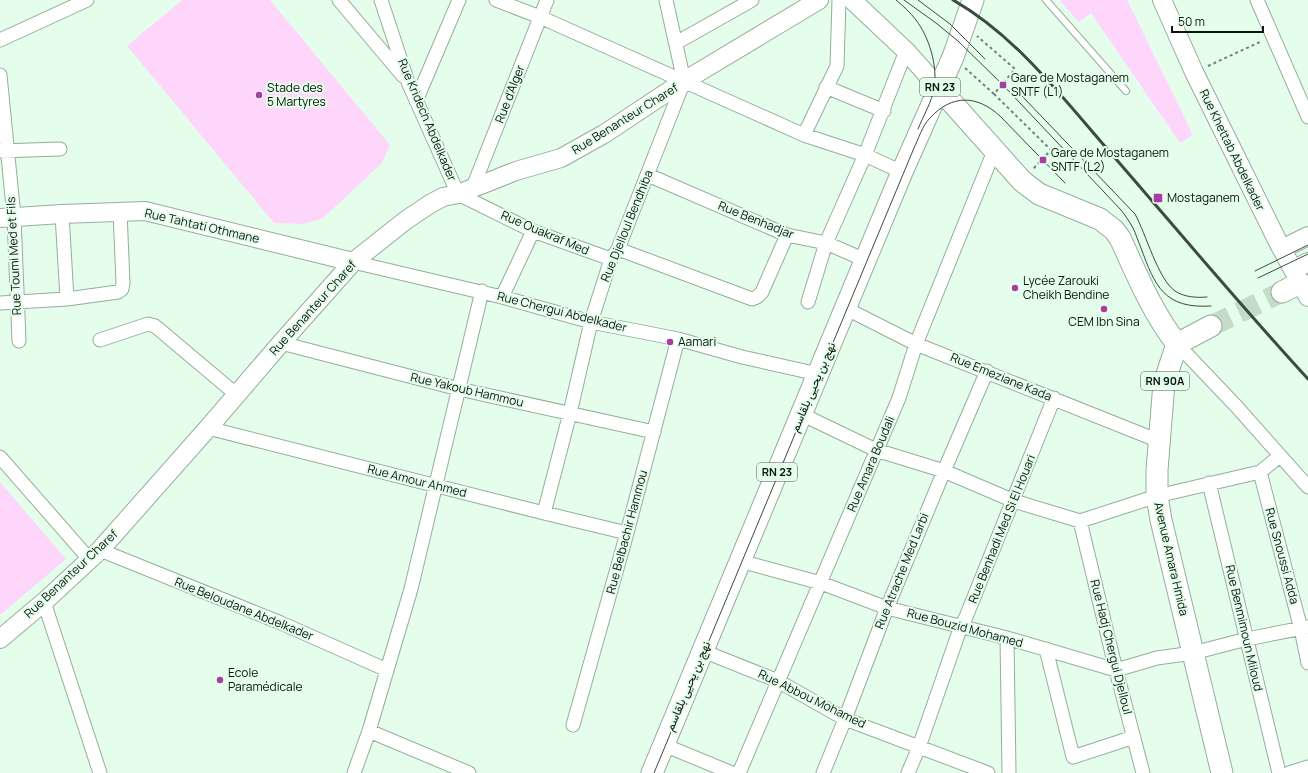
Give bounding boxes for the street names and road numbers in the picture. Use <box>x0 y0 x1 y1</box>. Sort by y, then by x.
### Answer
street label: Rue Kridech Abdelkader <box>394 56 461 184</box>
street label: Rue d'Alger <box>491 62 529 125</box>
road number: RN 23 <box>920 78 960 96</box>
street label: Rue Benanteur Charef <box>568 79 682 158</box>
street label: Rue Khettab Abdelkader <box>1196 86 1270 214</box>
street label: Rue Djelloul Bendhiba <box>596 167 657 284</box>
street label: Rue Toumi Med et Fils <box>2 196 25 316</box>
street label: Rue Benhadjar <box>716 197 797 243</box>
street label: Rue Tahtati Othmane <box>143 204 261 247</box>
street label: Rue Ouakraf Med <box>499 206 592 259</box>
street label: Rue Benanteur Charef <box>265 256 360 359</box>
street label: Rue Chergui Abdelkader <box>496 287 629 336</box>
street label: نهج بن يحيى بلقاسم <box>786 339 840 435</box>
street label: Rue Emeziane Kada <box>948 348 1054 405</box>
street label: Rue Yakoub Hammou <box>409 368 525 411</box>
road number: RN 90A <box>1141 372 1189 390</box>
street label: Rue Amara Boudali <box>843 413 898 514</box>
street label: Rue Benhadi Med Si El Houari <box>964 452 1039 606</box>
street label: Rue Amour Ahmed <box>366 460 469 501</box>
road number: RN 23 <box>757 463 797 481</box>
street label: Rue Belbachir Hammou <box>602 468 651 596</box>
street label: Avenue Amara Hmida <box>1150 500 1193 617</box>
street label: Rue Snoussi Adda <box>1261 506 1304 606</box>
street label: Rue Atrache Med Larbi <box>870 510 933 631</box>
street label: Rue Benanteur Charef <box>20 525 122 622</box>
street label: Rue Benmimoun Miloud <box>1222 563 1267 693</box>
street label: Rue Beloudane Abdelkader <box>172 573 317 644</box>
street label: Rue Hadj Chergui Djelloul <box>1086 578 1136 716</box>
street label: Rue Bouzid Mohamed <box>905 604 1025 651</box>
street label: نهج بن يحيى بلقاسم <box>661 638 715 734</box>
street label: Rue Abbou Mohamed <box>756 665 869 732</box>

